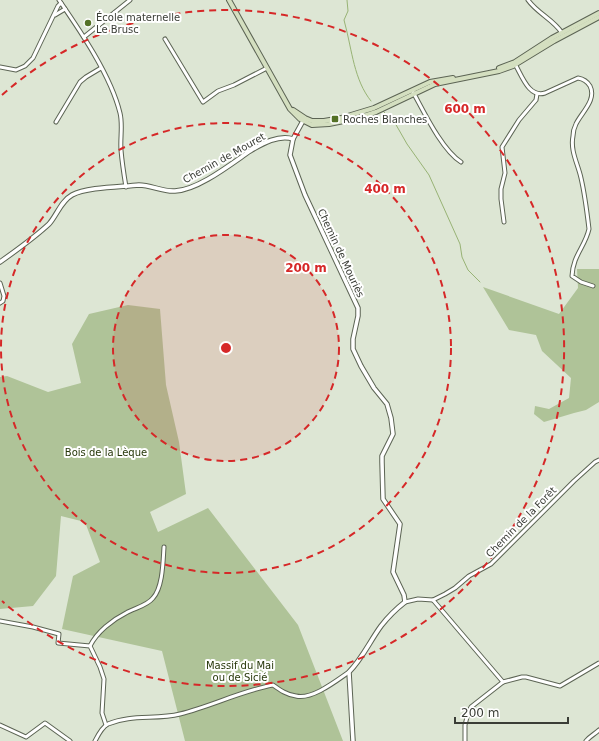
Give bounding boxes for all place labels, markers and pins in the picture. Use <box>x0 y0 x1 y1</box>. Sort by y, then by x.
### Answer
place label: École maternelle Le Brusc <box>96 11 180 35</box>
marker: École maternelle Le Brusc <box>83 18 93 28</box>
marker: Roches Blanches <box>330 114 340 124</box>
place label: Roches Blanches <box>343 114 427 125</box>
centre of rings <box>219 341 233 355</box>

